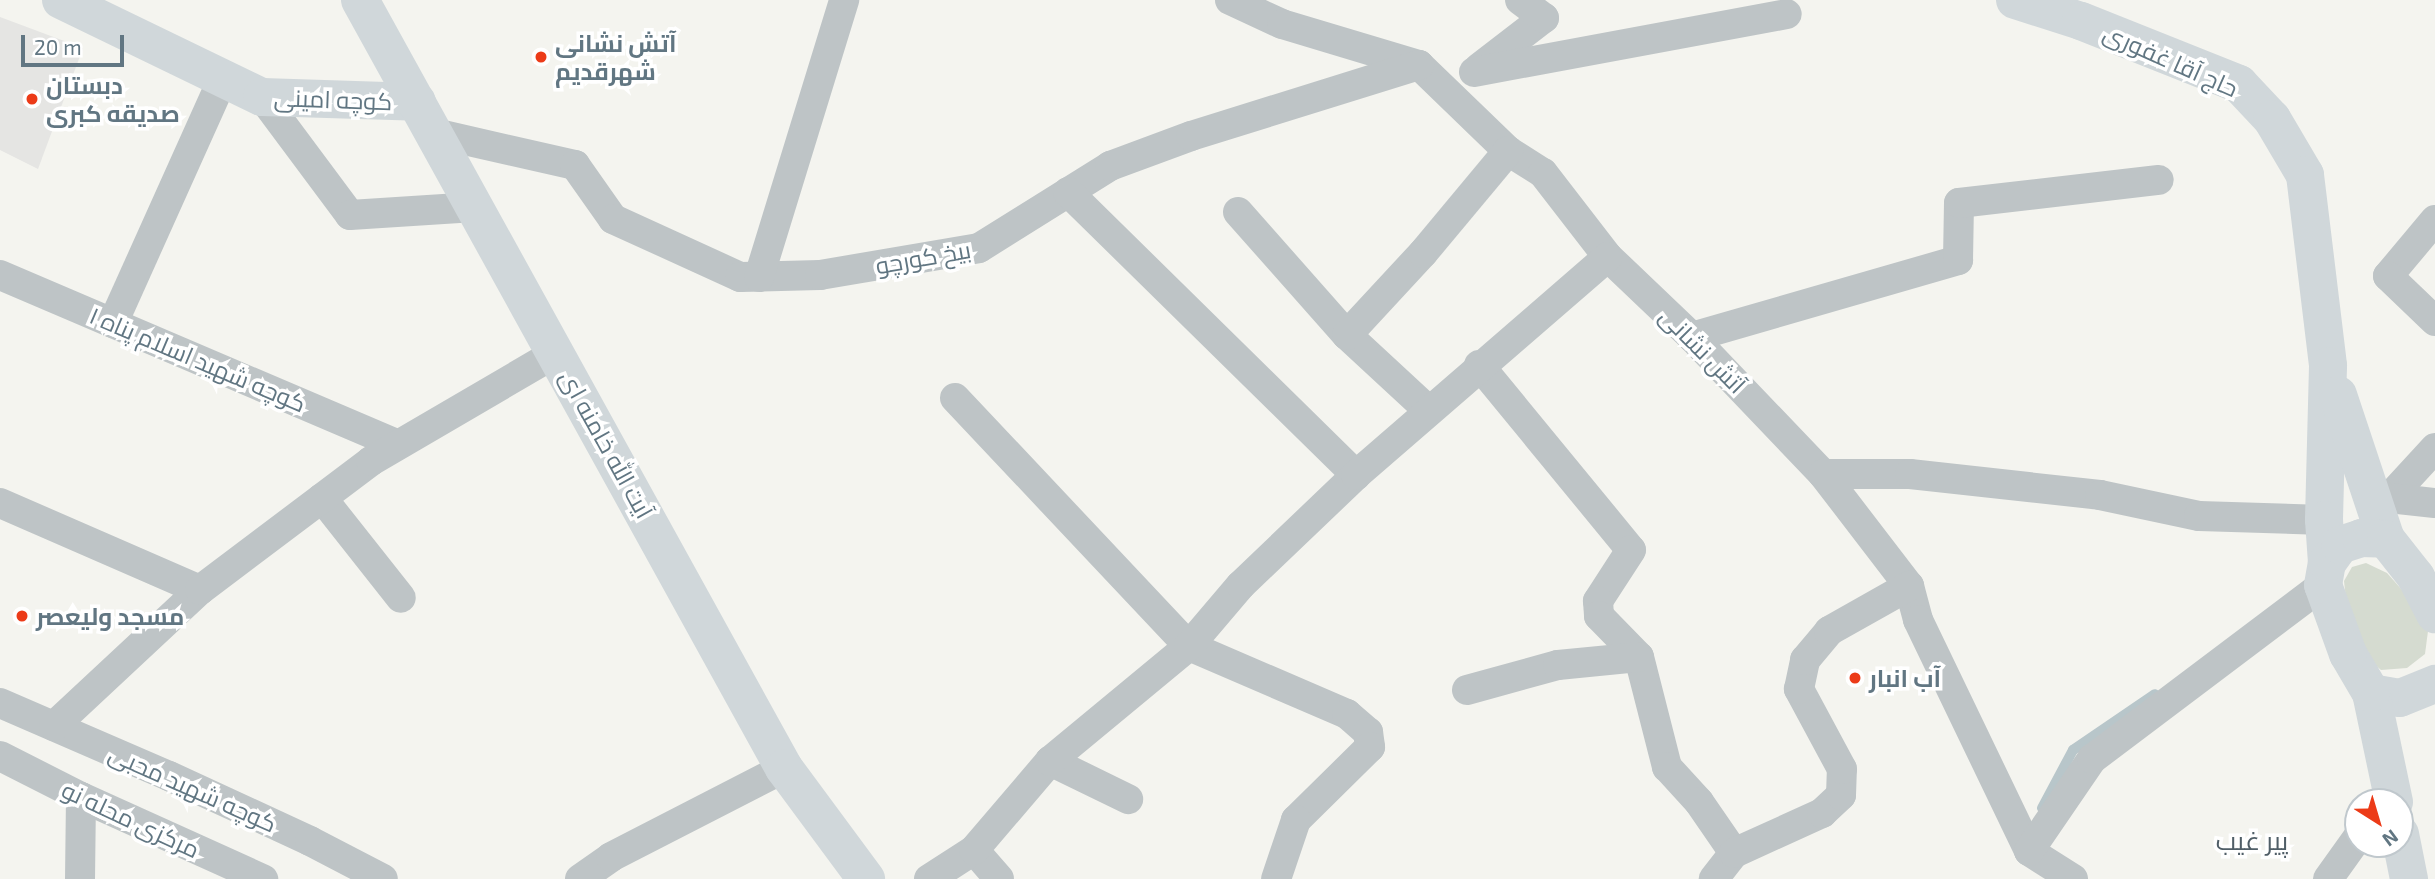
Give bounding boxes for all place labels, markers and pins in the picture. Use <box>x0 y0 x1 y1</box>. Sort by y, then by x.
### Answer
place label: آتش نشانی شهرقدیم <box>555 29 676 85</box>
marker: آتش نشانی شهرقدیم <box>533 49 549 65</box>
place label: دبستان صدیقه کبری <box>46 71 180 127</box>
marker: دبستان صدیقه کبری <box>24 91 40 107</box>
place label: مسجد ولیعصر <box>36 602 184 630</box>
marker: مسجد ولیعصر <box>14 608 30 624</box>
place label: آب انبار <box>1869 664 1941 692</box>
marker: آب انبار <box>1847 670 1863 686</box>

